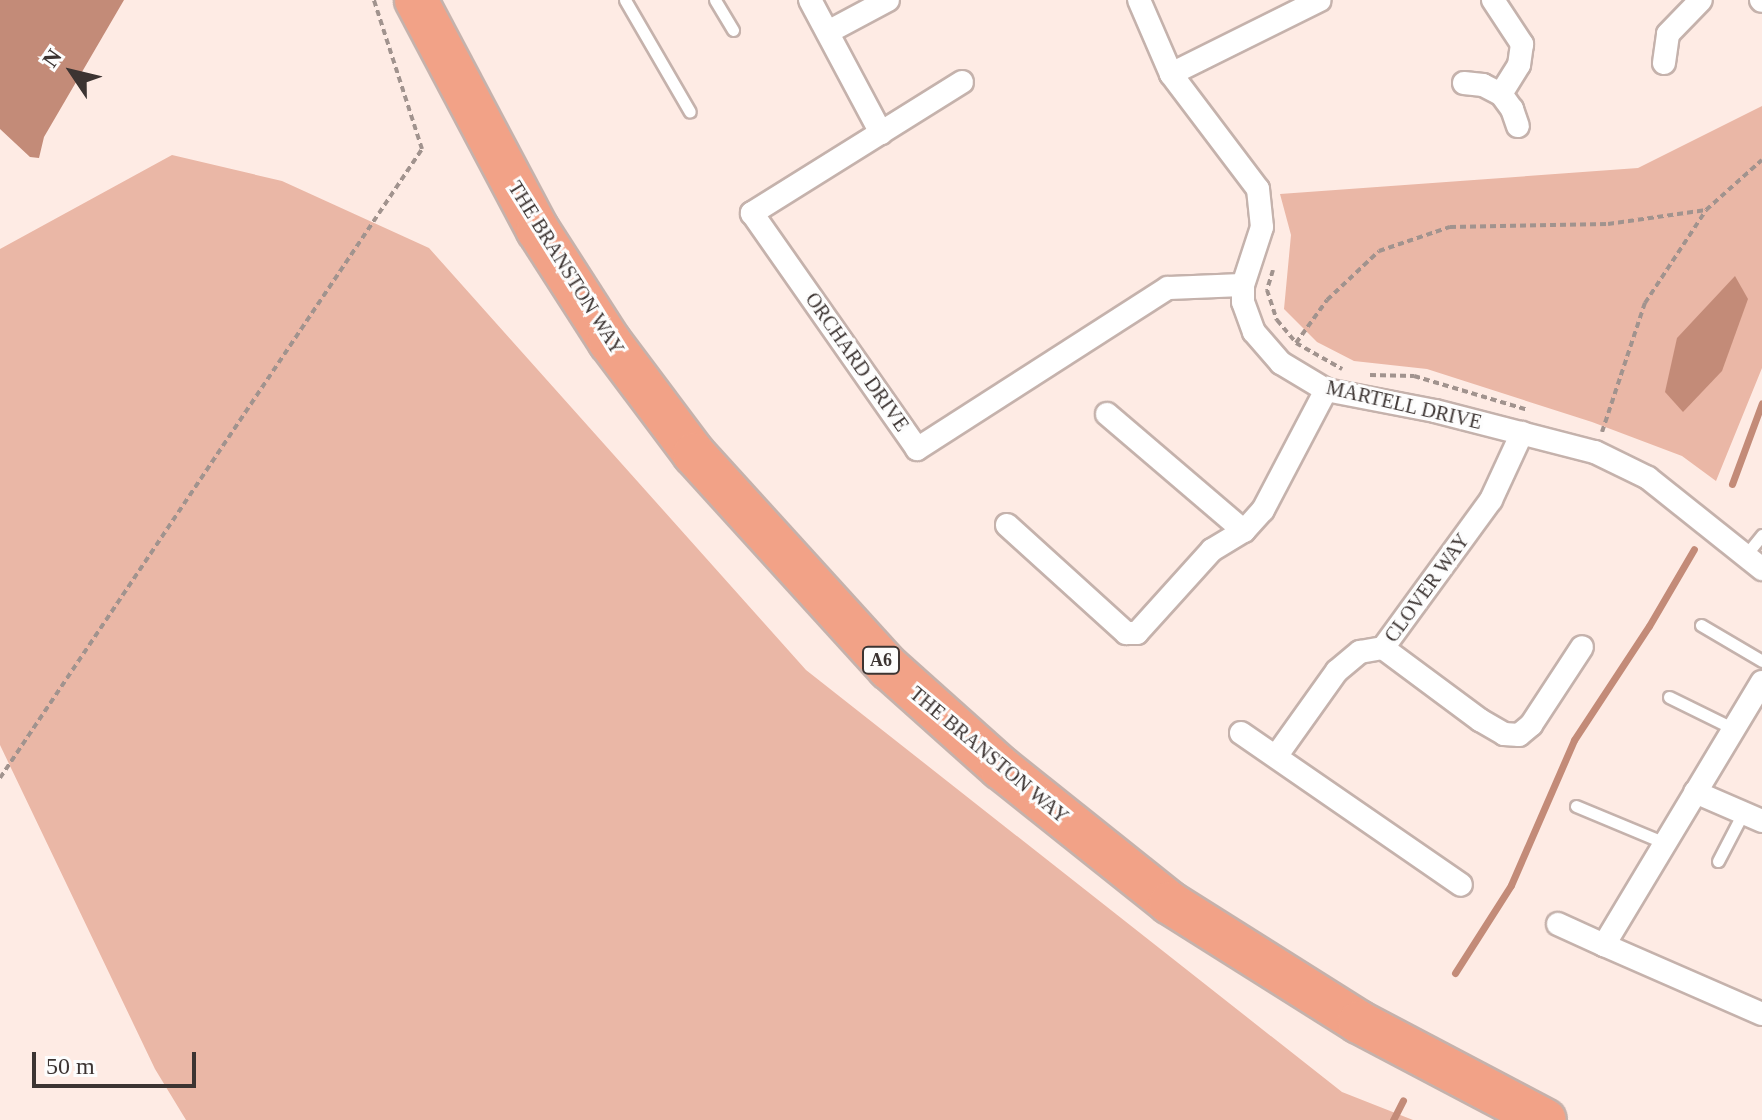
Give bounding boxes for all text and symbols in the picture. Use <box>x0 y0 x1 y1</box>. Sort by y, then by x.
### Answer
north arrow <box>32 32 112 112</box>
text: N <box>37 44 67 72</box>
street label: THE BRANSTON WAY <box>503 177 629 359</box>
street label: ORCHARD DRIVE <box>800 288 914 436</box>
street label: MARTELL DRIVE <box>1324 375 1484 435</box>
street label: CLOVER WAY <box>1379 529 1475 647</box>
road number: A6 <box>861 646 901 674</box>
street label: THE BRANSTON WAY <box>905 682 1073 828</box>
scale bar <box>36 1036 200 1086</box>
text: 50 m <box>46 1053 95 1079</box>

